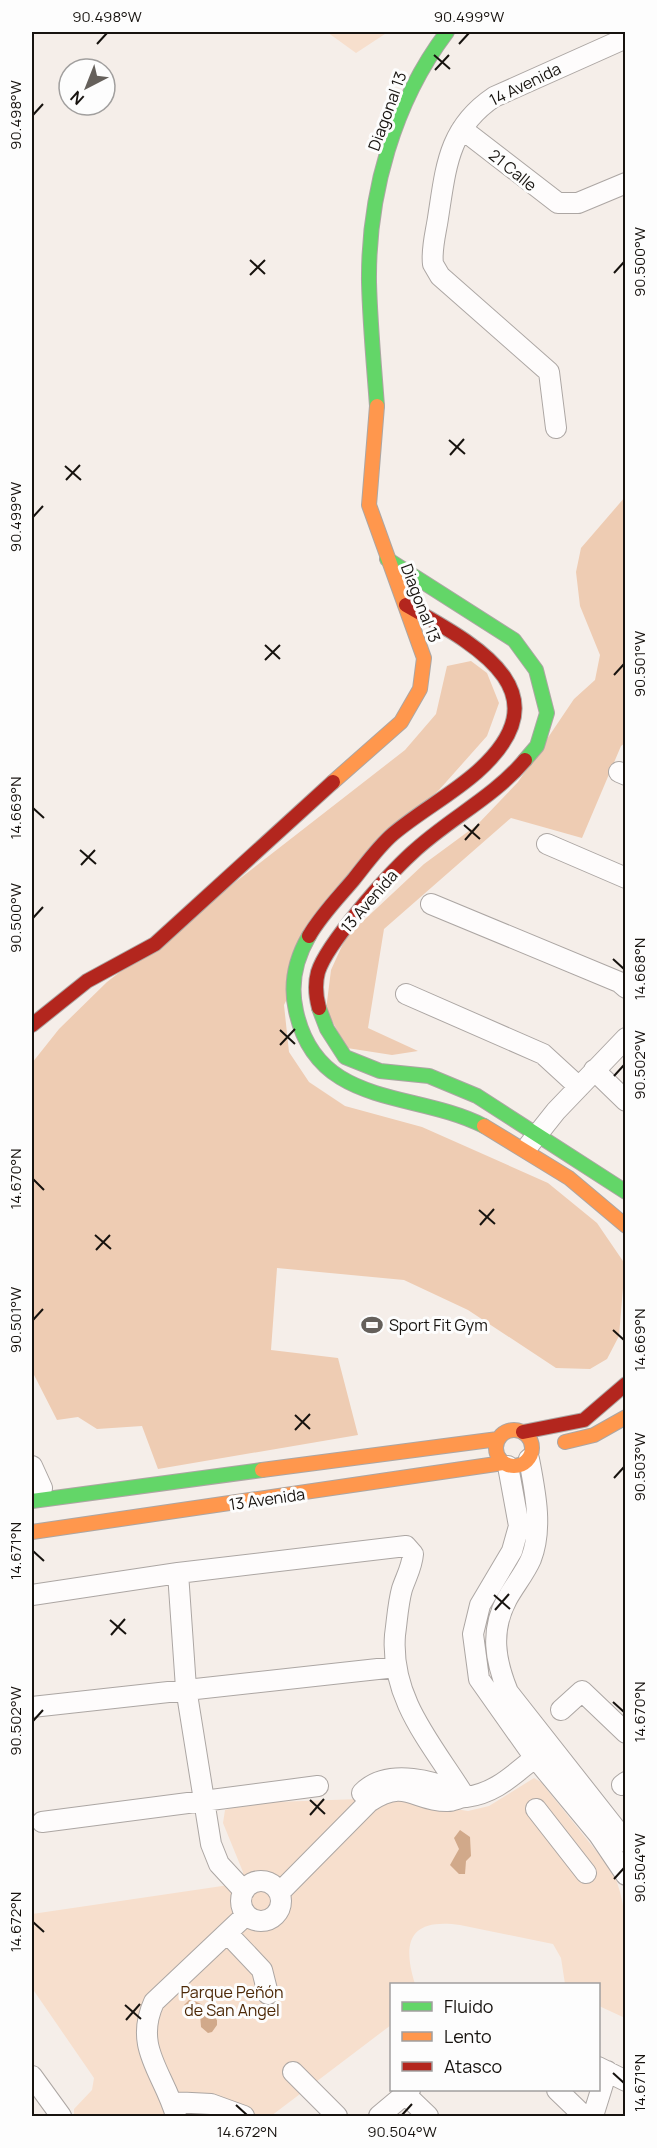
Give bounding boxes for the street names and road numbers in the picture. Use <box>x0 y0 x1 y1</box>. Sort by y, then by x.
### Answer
street label: 14 Avenida <box>486 57 564 111</box>
street label: Diagonal 13 <box>363 68 411 154</box>
street label: 21 Calle <box>484 144 542 196</box>
street label: Diagonal 13 <box>396 560 446 646</box>
street label: 13 Avenida <box>336 865 402 937</box>
street label: 13 Avenida <box>228 1483 306 1515</box>

